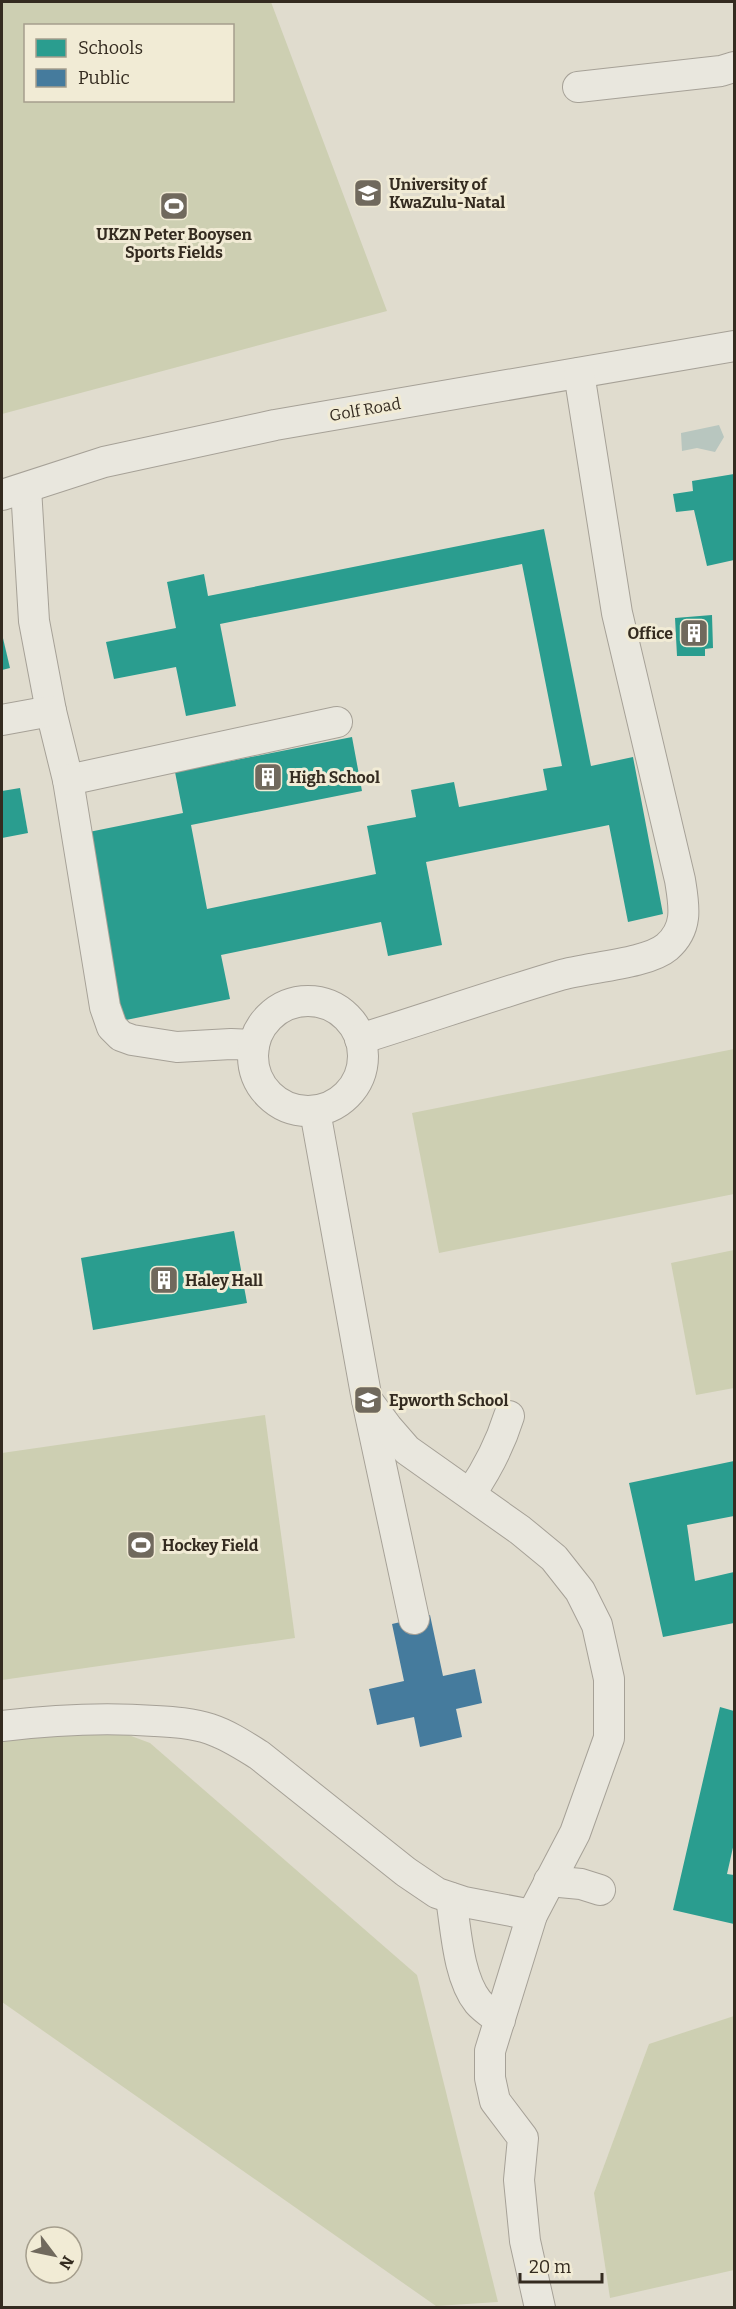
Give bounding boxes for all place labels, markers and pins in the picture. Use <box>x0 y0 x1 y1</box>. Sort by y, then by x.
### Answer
place label: University of KwaZulu-Natal <box>389 175 505 212</box>
school or university icon: University of KwaZulu-Natal <box>352 177 384 209</box>
sports icon: UKZN Peter Booysen Sports Fields <box>158 190 190 222</box>
place label: UKZN Peter Booysen Sports Fields <box>96 225 252 262</box>
building icon: Office <box>678 617 710 649</box>
place label: Office <box>628 624 673 643</box>
building icon: High School <box>252 761 284 793</box>
place label: High School <box>289 768 380 787</box>
building icon: Haley Hall <box>148 1264 180 1296</box>
place label: Haley Hall <box>185 1271 263 1290</box>
school or university icon: Epworth School <box>352 1384 384 1416</box>
place label: Epworth School <box>389 1391 508 1410</box>
sports icon: Hockey Field <box>125 1529 157 1561</box>
place label: Hockey Field <box>162 1536 259 1555</box>

